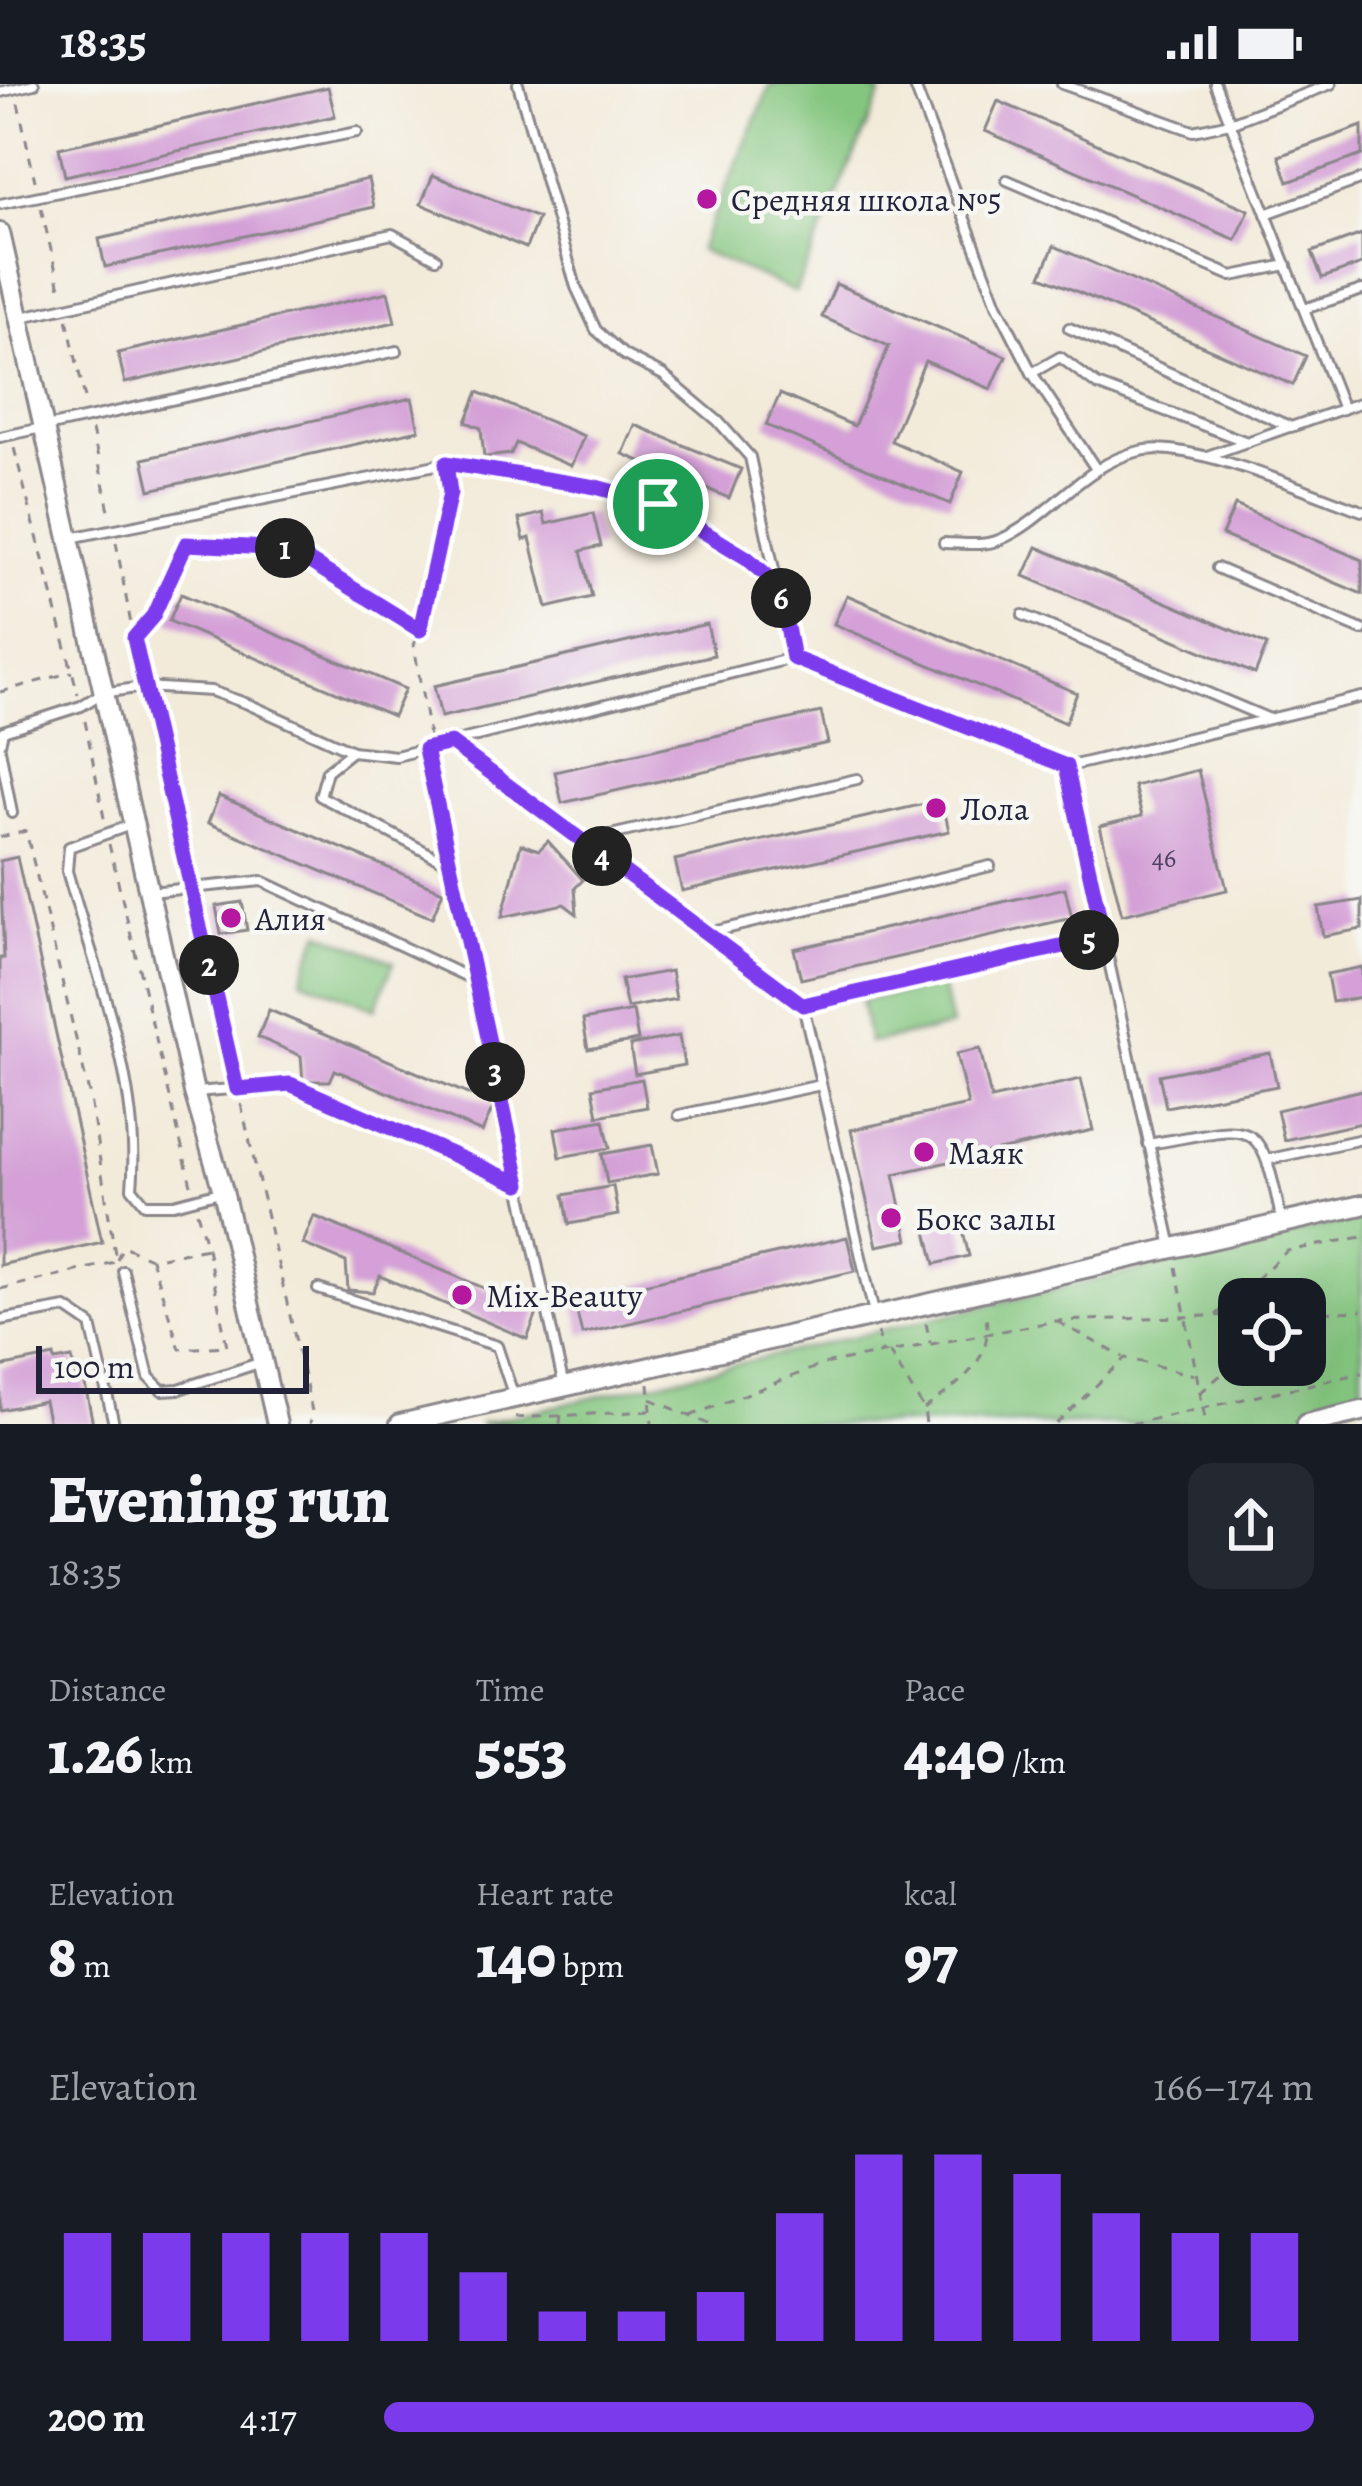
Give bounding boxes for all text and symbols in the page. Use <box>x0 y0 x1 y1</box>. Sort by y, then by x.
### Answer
text: 18:35 <box>60 11 147 73</box>
place label: Средняя школа №5 <box>731 177 1002 222</box>
marker: Средняя школа №5 <box>694 186 720 212</box>
pin <box>607 453 709 555</box>
icon: arrive <box>625 471 691 537</box>
pin: 1 <box>255 518 315 578</box>
text: 1 <box>279 525 291 570</box>
pin: 6 <box>751 568 811 628</box>
text: 6 <box>773 575 789 620</box>
place label: Лола <box>960 786 1030 831</box>
marker: Лола <box>923 795 949 821</box>
pin: 4 <box>572 826 632 886</box>
text: 4 <box>594 833 610 878</box>
house number: 46 <box>1152 840 1176 876</box>
place label: Алия <box>254 896 326 941</box>
marker: Алия <box>218 905 244 931</box>
pin: 5 <box>1059 910 1119 970</box>
text: 5 <box>1082 917 1096 962</box>
pin: 2 <box>179 935 239 995</box>
text: 2 <box>201 942 217 987</box>
pin: 3 <box>465 1042 525 1102</box>
text: 3 <box>488 1049 502 1094</box>
place label: Маяк <box>948 1130 1024 1175</box>
marker: Маяк <box>911 1139 937 1165</box>
place label: Бокс залы <box>915 1196 1056 1241</box>
marker: Бокс залы <box>878 1205 904 1231</box>
place label: Mix-Beauty <box>486 1273 642 1318</box>
map controls <box>1218 1278 1326 1386</box>
button: locate <box>1218 1278 1326 1386</box>
marker: Mix-Beauty <box>449 1282 475 1308</box>
scale bar <box>36 1340 309 1393</box>
text: 100 m <box>54 1344 134 1389</box>
text: Evening run <box>48 1455 390 1545</box>
button: share <box>1188 1463 1314 1589</box>
text: 18:35 <box>48 1545 123 1598</box>
text: Distance <box>48 1667 166 1712</box>
text: Time <box>476 1667 545 1712</box>
text: Pace <box>904 1667 965 1712</box>
text: 1.26 <box>48 1712 143 1794</box>
text: 5:53 <box>476 1712 568 1794</box>
text: 4:40 <box>904 1712 1005 1794</box>
text: km <box>143 1739 193 1784</box>
text: /km <box>1005 1739 1066 1784</box>
text: Elevation <box>48 1871 175 1916</box>
text: Heart rate <box>476 1871 614 1916</box>
text: kcal <box>904 1871 957 1916</box>
text: 8 <box>48 1916 77 1998</box>
text: 140 <box>476 1916 556 1998</box>
text: 97 <box>904 1916 958 1998</box>
text: m <box>77 1943 111 1988</box>
text: bpm <box>556 1943 624 1988</box>
text: Elevation <box>48 2060 198 2113</box>
text: 166–174 m <box>1153 2060 1314 2113</box>
text: 200 m <box>48 2391 146 2444</box>
text: 4:17 <box>240 2391 297 2444</box>

